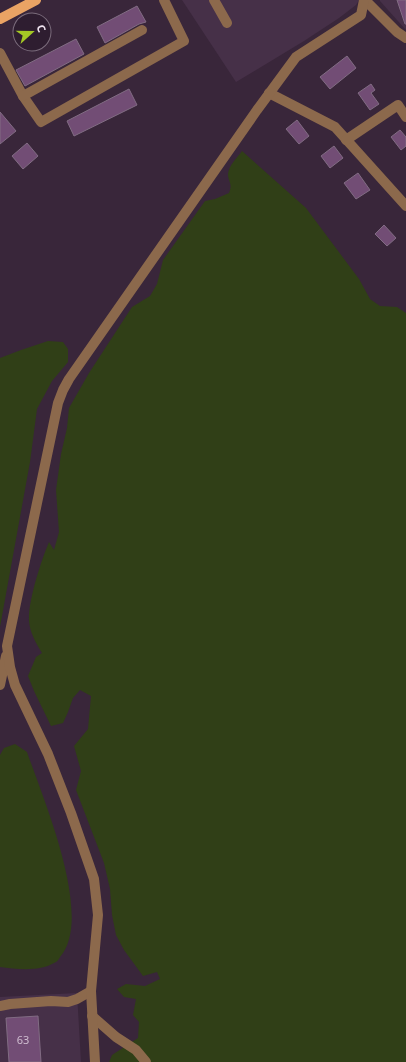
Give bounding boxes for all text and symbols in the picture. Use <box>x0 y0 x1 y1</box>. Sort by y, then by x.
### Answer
north arrow <box>12 12 52 52</box>
text: С <box>34 22 50 34</box>
house number: 63 <box>17 1032 29 1047</box>

